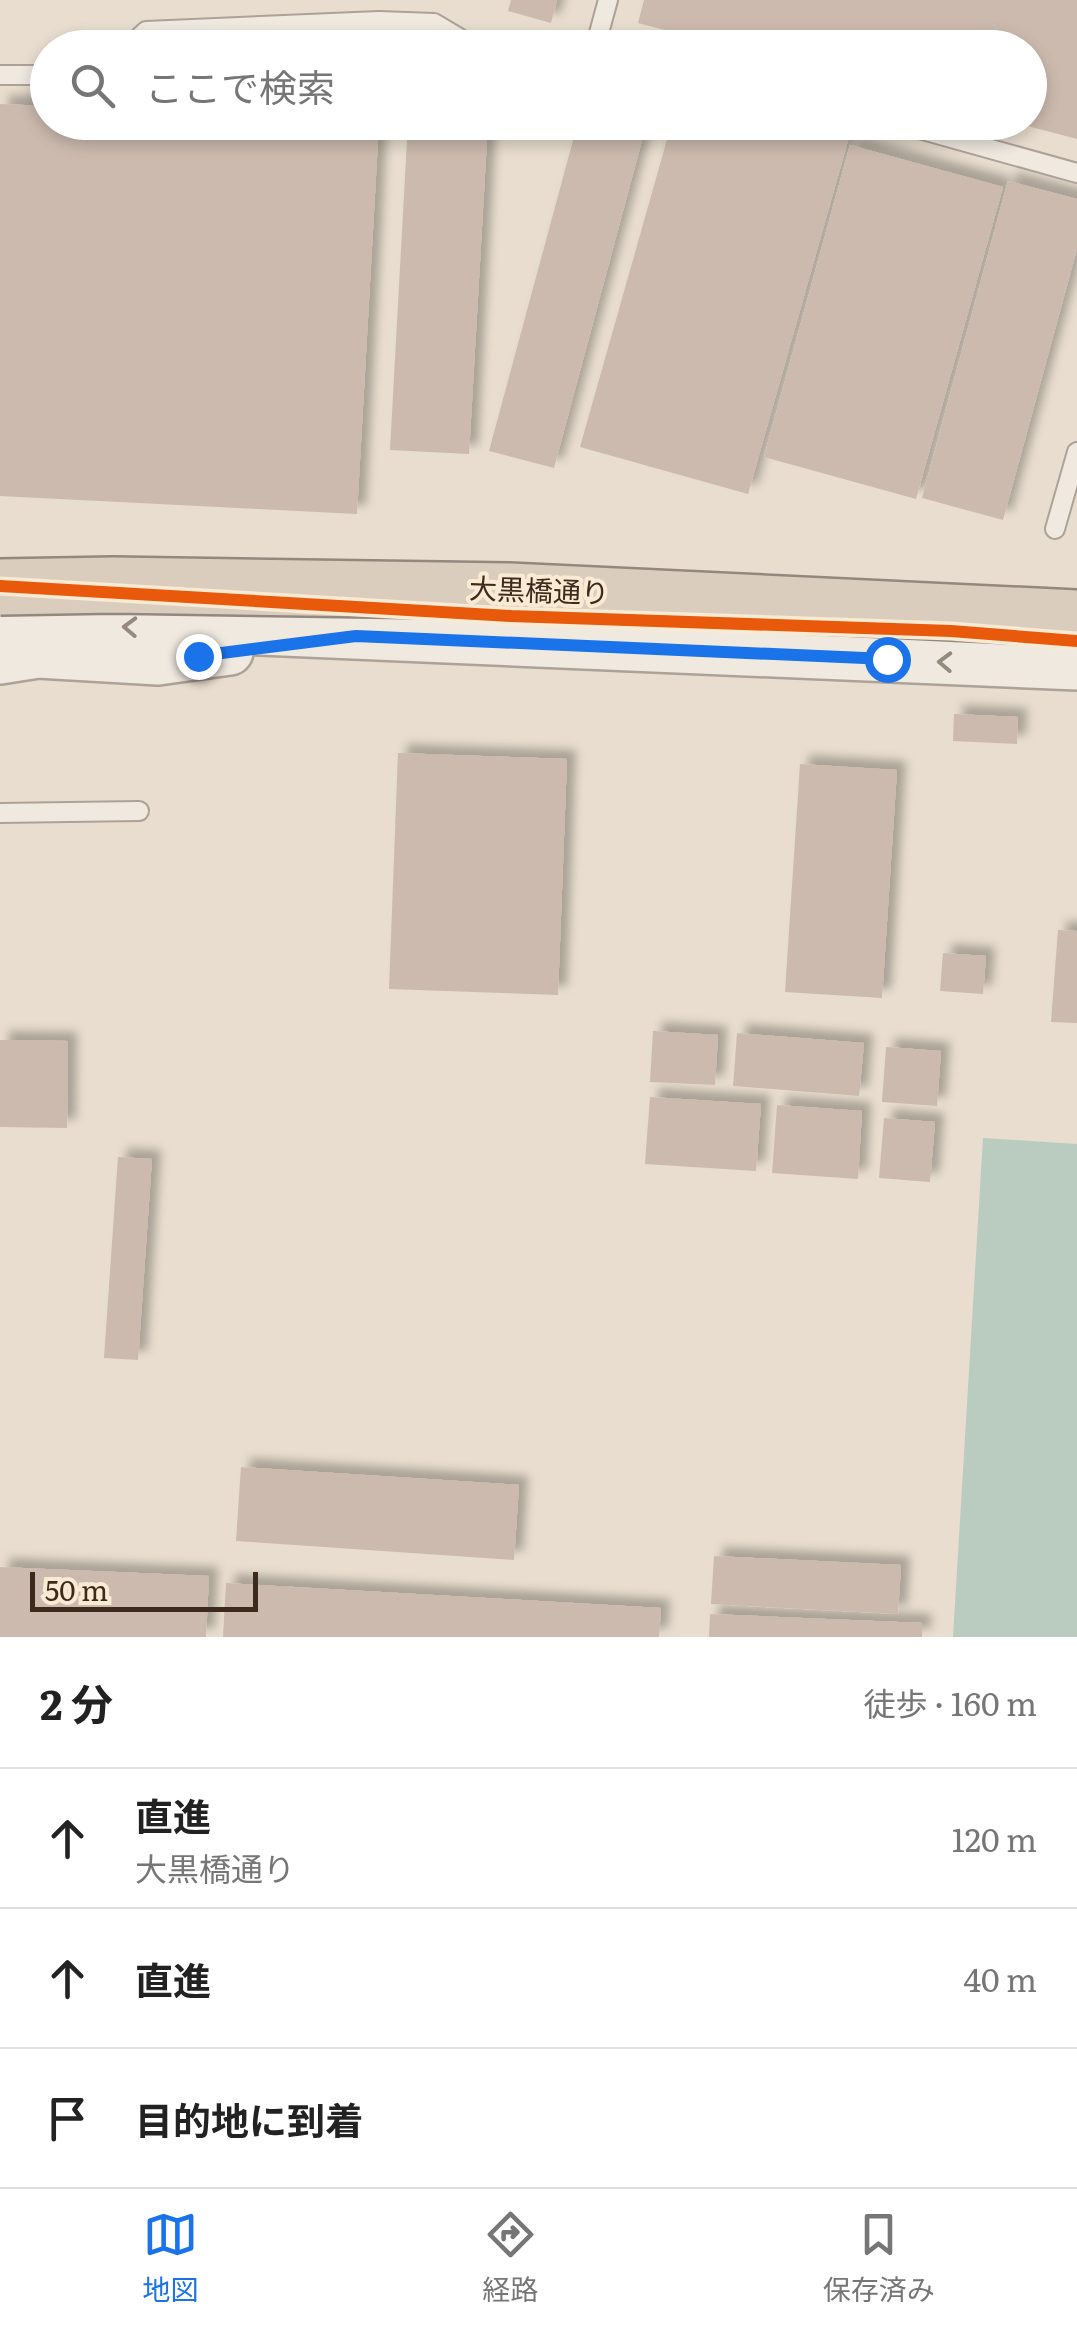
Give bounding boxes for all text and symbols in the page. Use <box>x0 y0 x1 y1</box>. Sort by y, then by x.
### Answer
search box <box>30 30 1047 140</box>
text: ここで検索 <box>145 57 335 114</box>
icon: search <box>65 58 120 113</box>
street label: 大黒橋通り <box>468 566 610 612</box>
one-way arrow <box>122 616 138 637</box>
route end <box>176 634 222 680</box>
route start <box>865 637 911 683</box>
one-way arrow <box>936 651 952 672</box>
scale bar <box>30 1567 258 1612</box>
text: 50 m <box>45 1568 108 1610</box>
text: 2 分 <box>40 1671 113 1733</box>
text: 徒歩 · 160 m <box>863 1678 1037 1726</box>
text: 直進 <box>135 1786 211 1843</box>
icon: ahead <box>40 1811 95 1866</box>
text: 120 m <box>952 1814 1037 1862</box>
text: 大黒橋通り <box>135 1843 295 1891</box>
text: 直進 <box>135 1950 211 2007</box>
icon: ahead <box>40 1951 95 2006</box>
text: 40 m <box>963 1954 1037 2002</box>
text: 目的地に到着 <box>135 2090 363 2147</box>
icon: arrive <box>40 2091 95 2146</box>
tab: 地図 <box>142 2207 198 2309</box>
tab: 経路 <box>482 2207 539 2309</box>
tab: 保存済み <box>823 2207 935 2309</box>

